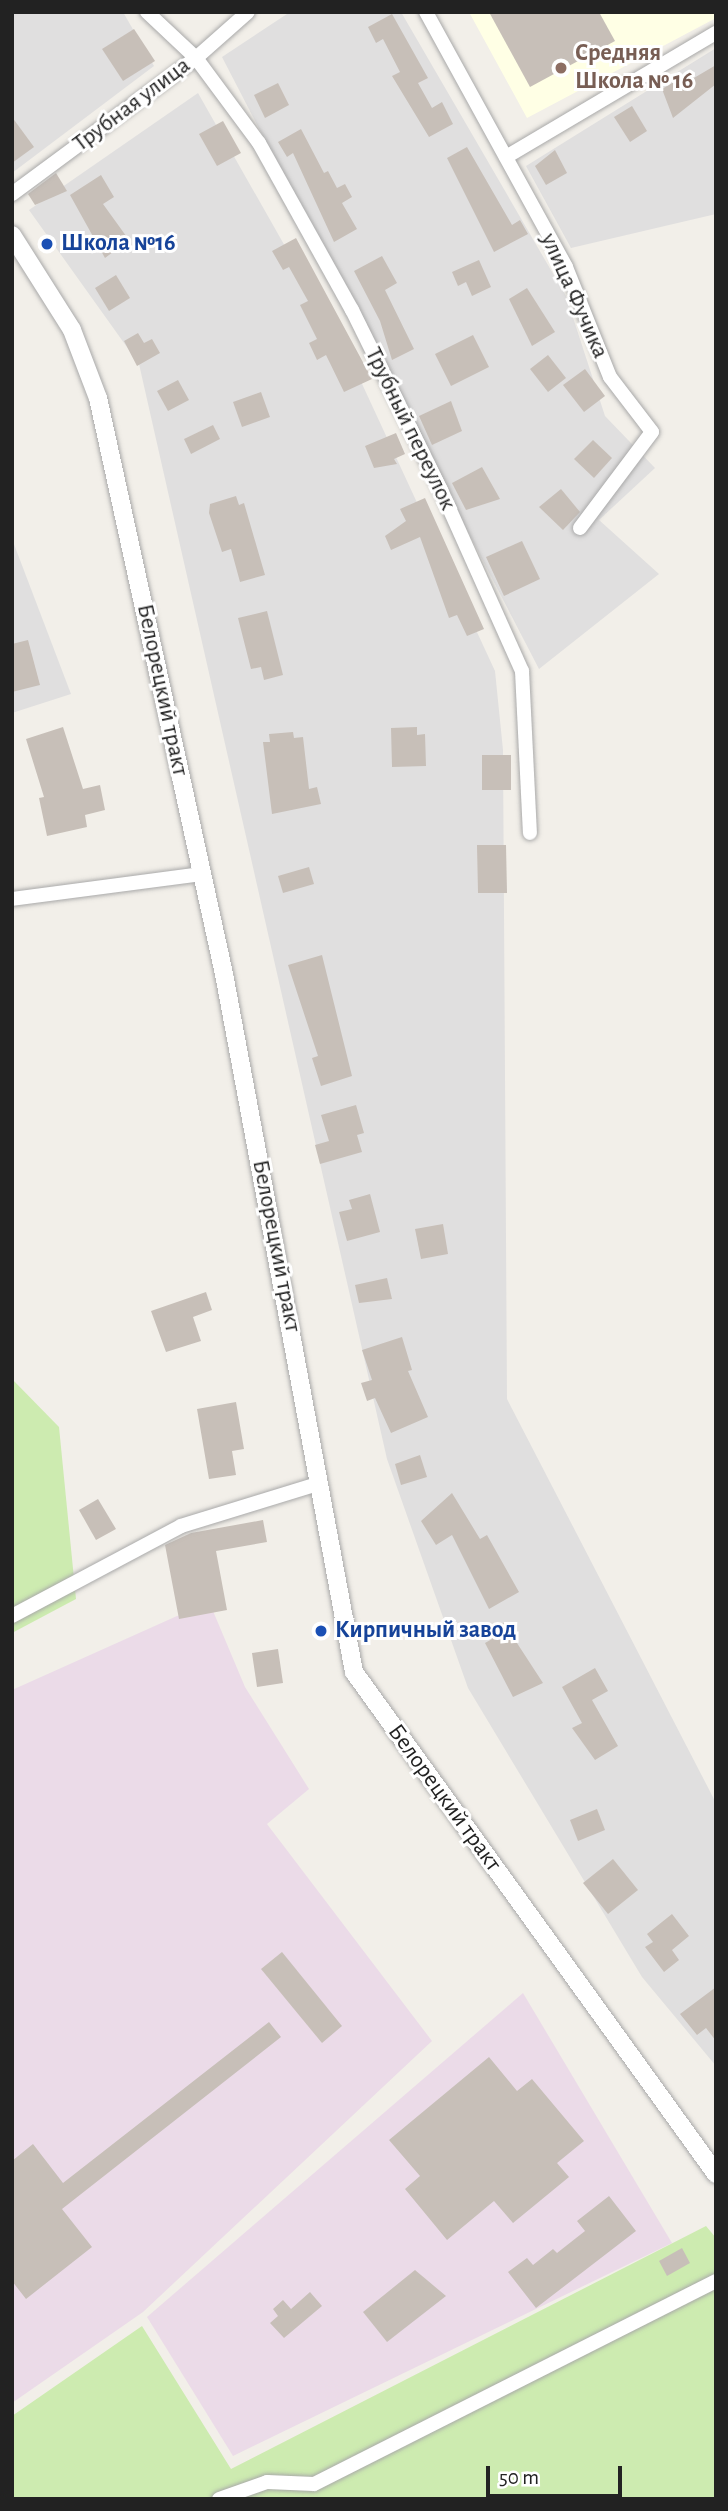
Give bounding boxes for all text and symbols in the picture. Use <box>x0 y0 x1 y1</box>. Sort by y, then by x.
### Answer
place label: Средняя Школа № 16 <box>575 40 693 96</box>
street label: Трубная улица <box>68 52 196 158</box>
marker: Средняя Школа № 16 <box>553 60 569 76</box>
street label: улица Фучика <box>534 229 614 363</box>
place label: Школа №16 <box>61 230 176 258</box>
marker: Школа №16 <box>39 236 55 252</box>
street label: Трубный переулок <box>358 343 462 515</box>
street label: Белорецкий тракт <box>130 601 194 779</box>
street label: Белорецкий тракт <box>245 1157 307 1335</box>
place label: Кирпичный завод <box>335 1617 516 1645</box>
marker: Кирпичный завод <box>313 1623 329 1639</box>
street label: Белорецкий тракт <box>381 1719 507 1877</box>
scale bar <box>490 2452 626 2496</box>
text: 50 m <box>499 2467 539 2488</box>

